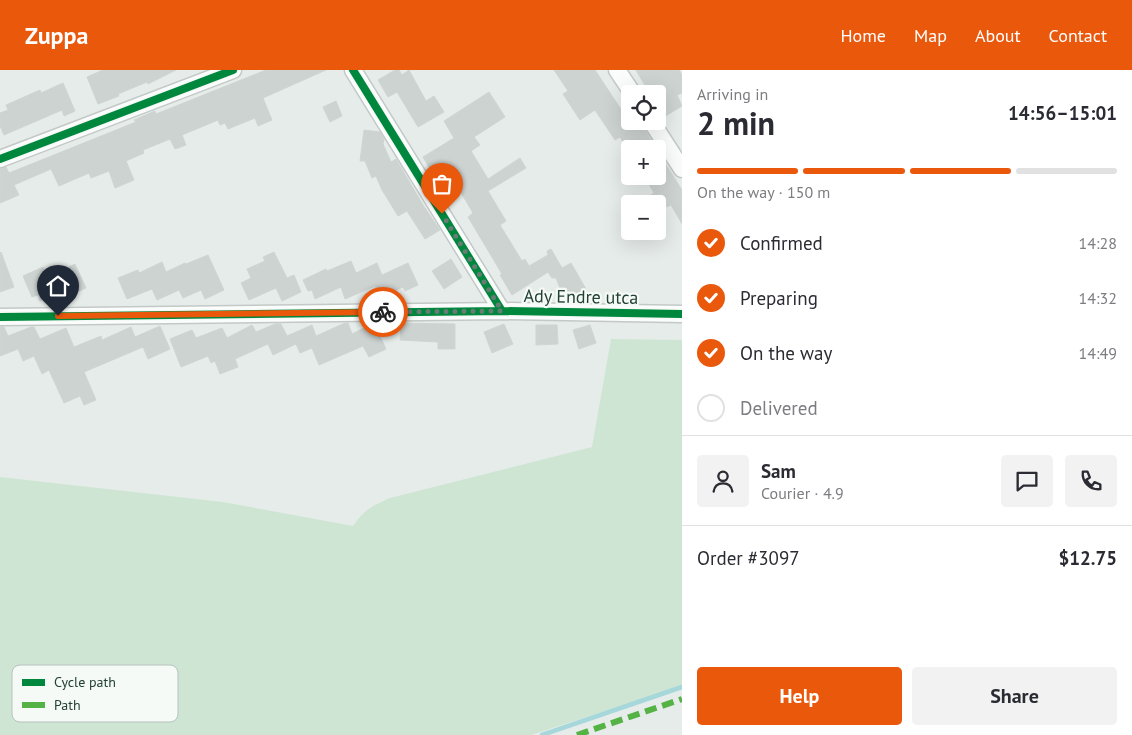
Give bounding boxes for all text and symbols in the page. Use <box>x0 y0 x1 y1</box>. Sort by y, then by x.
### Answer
text: Zuppa <box>25 20 88 51</box>
text: Home <box>840 24 886 47</box>
text: Map <box>914 24 947 47</box>
text: About <box>975 24 1021 47</box>
text: Contact <box>1049 24 1107 47</box>
text: Arriving in <box>697 84 768 104</box>
map controls <box>621 85 666 240</box>
button: locate <box>621 85 666 130</box>
text: 14:56–15:01 <box>1008 101 1117 125</box>
text: 2 min <box>697 102 775 144</box>
button: + <box>621 140 666 185</box>
pin <box>421 163 463 214</box>
icon: bag <box>428 170 456 198</box>
text: On the way · 150 m <box>697 182 830 202</box>
button: − <box>621 195 666 240</box>
icon: check <box>697 229 725 257</box>
text: Confirmed <box>740 231 823 255</box>
text: 14:28 <box>1079 233 1117 253</box>
pin <box>37 265 79 316</box>
icon: home <box>44 272 72 300</box>
street label: Ady Endre utca <box>523 284 639 309</box>
icon: check <box>697 284 725 312</box>
text: Preparing <box>740 286 818 310</box>
courier <box>358 287 408 337</box>
text: 14:32 <box>1079 288 1117 308</box>
icon: bike <box>369 298 397 326</box>
icon: check <box>697 339 725 367</box>
text: On the way <box>740 341 832 365</box>
text: 14:49 <box>1079 343 1117 363</box>
text: Delivered <box>740 396 818 420</box>
button: person <box>697 455 749 507</box>
button: chat <box>1001 455 1053 507</box>
button: phone <box>1065 455 1117 507</box>
text: Sam <box>761 459 796 483</box>
text: Courier · 4.9 <box>761 483 844 503</box>
text: Order #3097 <box>697 546 800 570</box>
text: $12.75 <box>1058 546 1117 570</box>
legend <box>12 665 178 722</box>
button: Help <box>697 667 902 725</box>
button: Share <box>912 667 1117 725</box>
text: Cycle path <box>54 673 116 691</box>
text: Path <box>54 696 81 714</box>

